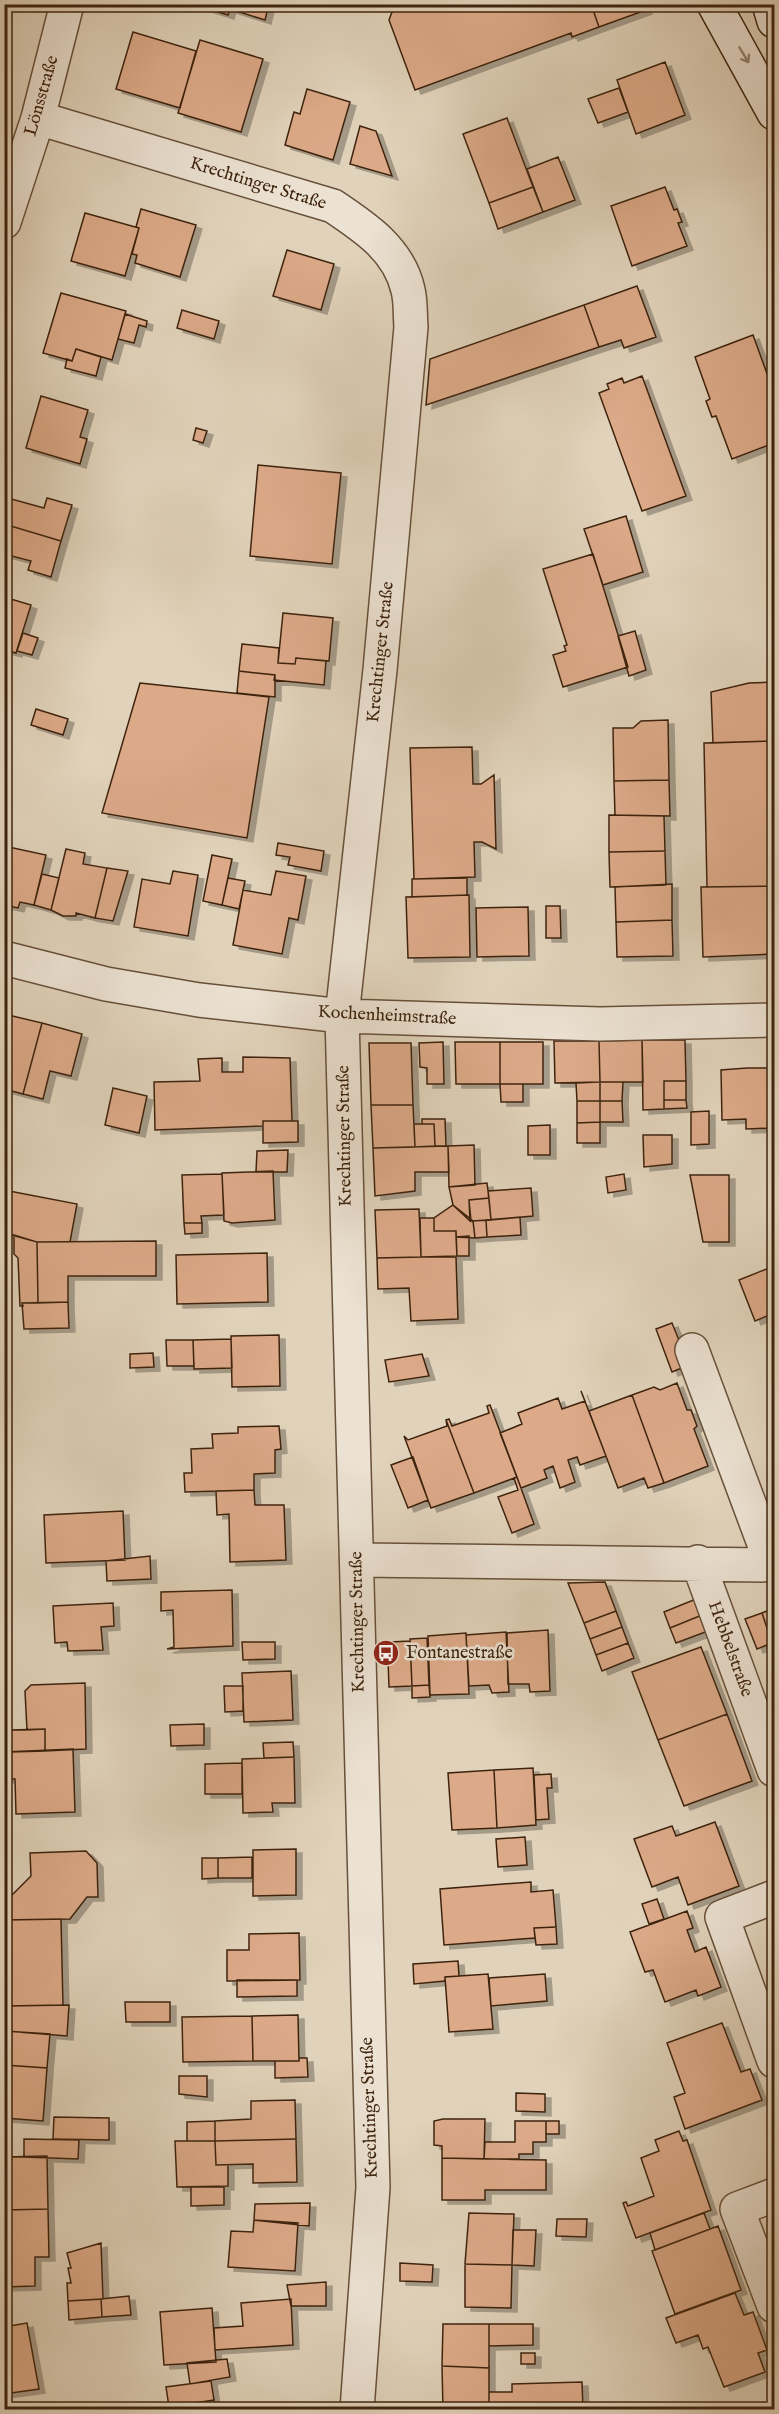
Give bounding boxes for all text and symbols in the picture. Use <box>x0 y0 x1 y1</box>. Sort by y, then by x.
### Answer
one-way arrow <box>738 46 750 63</box>
street label: Lönsstraße <box>20 53 64 139</box>
street label: Krechtinger Straße <box>187 152 329 216</box>
street label: Krechtinger Straße <box>362 580 400 724</box>
street label: Kochenheimstraße <box>317 1001 457 1031</box>
street label: Krechtinger Straße <box>332 1065 358 1207</box>
street label: Krechtinger Straße <box>345 1551 371 1693</box>
street label: Hebbelstraße <box>702 1598 758 1700</box>
bus stop icon: Fontanestraße <box>371 1638 401 1668</box>
place label: Fontanestraße <box>406 1642 513 1665</box>
street label: Krechtinger Straße <box>356 2037 384 2179</box>

